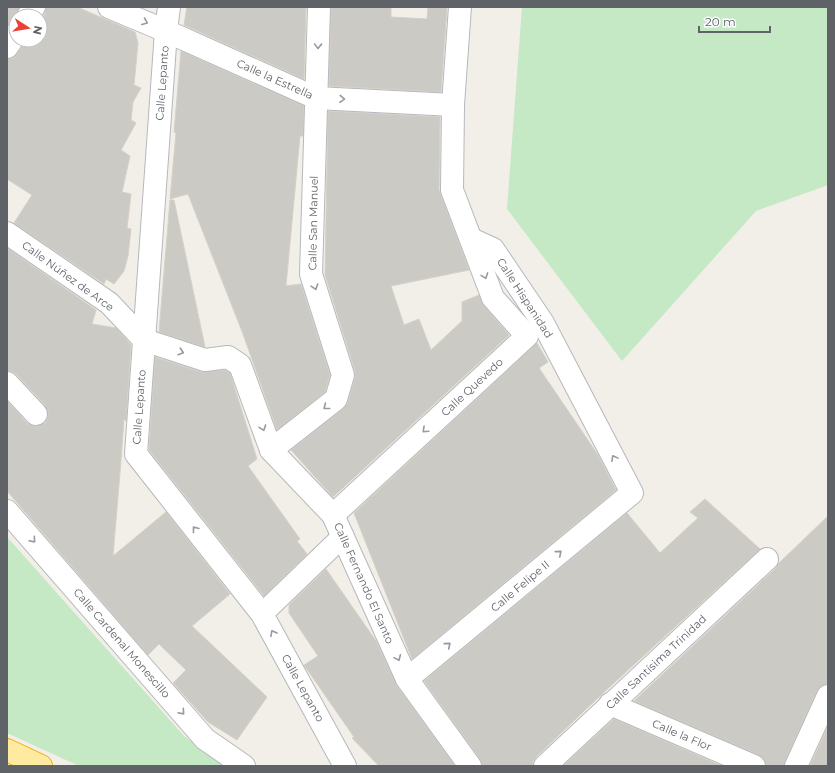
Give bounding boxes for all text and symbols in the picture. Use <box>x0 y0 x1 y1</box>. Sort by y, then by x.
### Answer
north arrow <box>8 8 48 48</box>
scale bar <box>699 8 770 34</box>
text: 20 m <box>705 14 736 29</box>
one-way arrow <box>141 17 148 25</box>
text: N <box>30 24 46 36</box>
one-way arrow <box>314 43 322 49</box>
street label: Calle Lepanto <box>152 45 172 121</box>
street label: Calle la Estrella <box>235 56 315 102</box>
one-way arrow <box>339 95 345 104</box>
street label: Calle San Manuel <box>305 176 321 270</box>
street label: Calle Núñez de Arce <box>19 238 117 314</box>
street label: Calle Hispanidad <box>494 255 556 341</box>
one-way arrow <box>480 272 488 279</box>
one-way arrow <box>310 284 319 291</box>
one-way arrow <box>177 347 184 356</box>
street label: Calle Quevedo <box>438 355 506 419</box>
street label: Calle Lepanto <box>129 369 149 445</box>
one-way arrow <box>324 402 331 409</box>
one-way arrow <box>258 425 266 432</box>
one-way arrow <box>422 426 430 433</box>
one-way arrow <box>611 455 618 462</box>
street label: Calle Fernando El Santo <box>331 520 397 646</box>
one-way arrow <box>193 527 200 534</box>
one-way arrow <box>28 536 35 543</box>
one-way arrow <box>554 551 561 558</box>
street label: Calle Felipe II <box>488 557 552 615</box>
street label: Calle Cardenal Monescillo <box>71 585 174 701</box>
street label: Calle Santísima Trinidad <box>603 612 709 712</box>
one-way arrow <box>270 630 277 638</box>
one-way arrow <box>443 643 451 650</box>
street label: Calle Lepanto <box>279 652 327 724</box>
one-way arrow <box>393 654 401 661</box>
one-way arrow <box>177 708 184 715</box>
street label: Calle la Flor <box>650 716 714 754</box>

